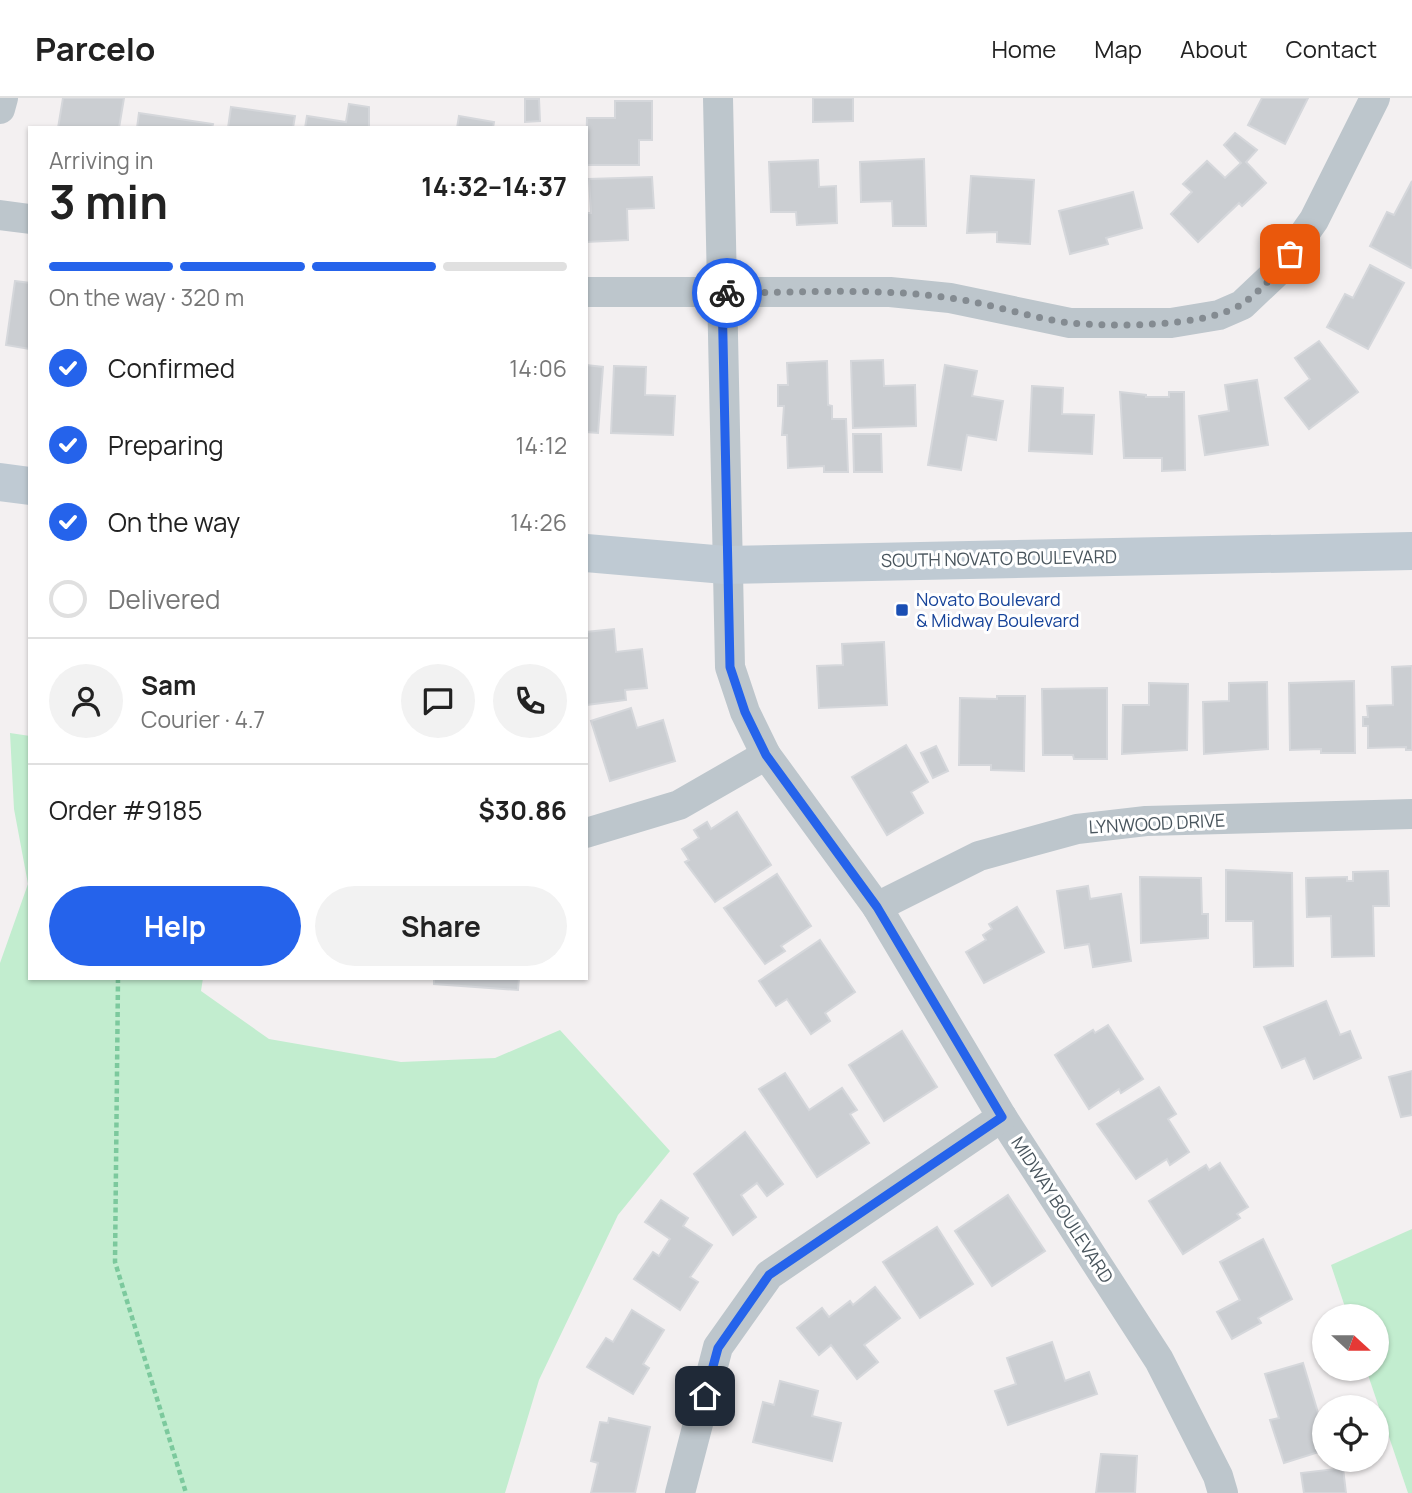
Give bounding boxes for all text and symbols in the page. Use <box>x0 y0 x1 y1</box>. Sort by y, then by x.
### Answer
text: Parcelo <box>35 26 156 71</box>
text: Home <box>991 32 1056 65</box>
text: Map <box>1094 32 1142 65</box>
text: About <box>1180 32 1248 65</box>
text: Contact <box>1286 32 1377 65</box>
text: Arriving in <box>49 144 154 176</box>
text: 14:32–14:37 <box>421 168 567 204</box>
text: 3 min <box>49 170 168 233</box>
pin <box>1260 224 1320 284</box>
icon: bag <box>1271 235 1309 273</box>
courier <box>692 258 762 328</box>
icon: bike <box>708 274 746 312</box>
text: On the way · 320 m <box>49 281 244 313</box>
icon: check <box>49 349 87 387</box>
text: Confirmed <box>108 350 235 386</box>
text: 14:06 <box>509 352 567 384</box>
icon: check <box>49 426 87 464</box>
text: Preparing <box>108 427 224 463</box>
text: 14:12 <box>516 429 567 461</box>
icon: check <box>49 503 87 541</box>
text: On the way <box>108 504 240 540</box>
text: 14:26 <box>510 506 567 538</box>
street label: SOUTH NOVATO BOULEVARD <box>881 544 1117 572</box>
text: Delivered <box>108 581 220 617</box>
place label: Novato Boulevard & Midway Boulevard <box>916 587 1079 632</box>
marker: Novato Boulevard & Midway Boulevard <box>894 602 910 618</box>
button: person <box>49 664 123 738</box>
button: chat <box>401 664 475 738</box>
button: phone <box>493 664 567 738</box>
text: Sam <box>141 667 196 703</box>
text: Courier · 4.7 <box>141 703 265 735</box>
text: Order #9185 <box>49 792 202 828</box>
text: $30.86 <box>478 792 567 828</box>
street label: LYNWOOD DRIVE <box>1088 807 1226 839</box>
button: Help <box>49 886 301 966</box>
button: Share <box>315 886 567 966</box>
street label: MIDWAY BOULEVARD <box>1006 1132 1119 1287</box>
north arrow <box>1312 1304 1390 1381</box>
map controls <box>1312 1304 1389 1472</box>
pin <box>675 1366 735 1426</box>
icon: home <box>686 1377 724 1415</box>
button: locate <box>1312 1395 1389 1472</box>

